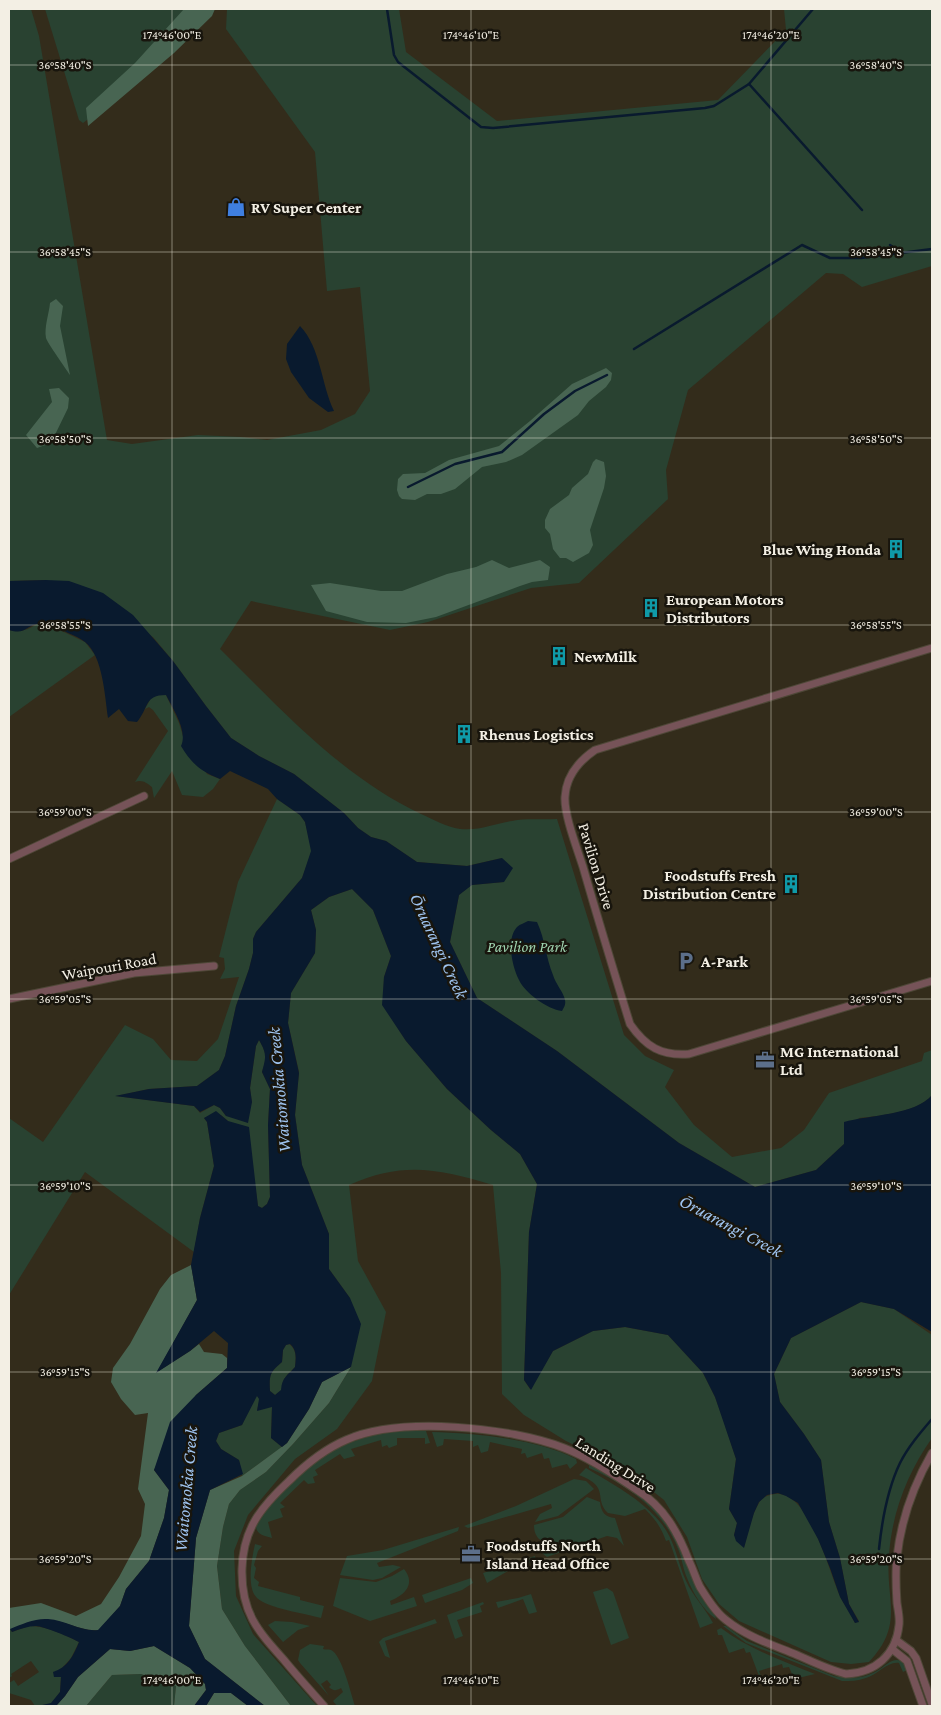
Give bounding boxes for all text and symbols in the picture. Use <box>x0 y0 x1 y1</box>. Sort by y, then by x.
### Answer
text: 174°46'00"E <box>143 28 202 42</box>
text: 174°46'10"E <box>443 28 499 42</box>
text: 174°46'20"E <box>742 28 800 42</box>
text: 36°58'40"S <box>39 58 92 72</box>
text: 36°58'40"S <box>850 58 903 72</box>
shop icon: RV Super Center <box>225 196 247 218</box>
place label: RV Super Center <box>251 199 362 216</box>
text: 36°58'45"S <box>39 245 91 259</box>
text: 36°58'45"S <box>850 245 902 259</box>
text: 36°58'50"S <box>39 432 92 446</box>
text: 36°58'50"S <box>850 432 903 446</box>
building icon: Blue Wing Honda <box>885 538 907 560</box>
place label: Blue Wing Honda <box>762 541 881 558</box>
place label: European Motors Distributors <box>666 591 784 626</box>
building icon: European Motors Distributors <box>640 597 662 619</box>
text: 36°58'55"S <box>39 618 91 632</box>
text: 36°58'55"S <box>850 618 902 632</box>
building icon: NewMilk <box>548 645 570 667</box>
place label: NewMilk <box>574 648 637 665</box>
building icon: Rhenus Logistics <box>453 723 475 745</box>
place label: Rhenus Logistics <box>479 726 594 743</box>
text: 36°59'00"S <box>38 805 92 819</box>
text: 36°59'00"S <box>849 805 903 819</box>
street label: Pavilion Drive <box>575 821 618 911</box>
place label: Foodstuffs Fresh Distribution Centre <box>643 867 777 902</box>
building icon: Foodstuffs Fresh Distribution Centre <box>780 873 802 895</box>
water label: Ōruarangi Creek <box>406 890 473 1003</box>
park label: Pavilion Park <box>487 938 568 955</box>
street label: Waipouri Road <box>60 950 158 984</box>
parking icon: A-Park <box>675 950 697 972</box>
place label: A-Park <box>700 953 748 970</box>
text: 36°59'05"S <box>39 992 92 1006</box>
text: 36°59'05"S <box>850 992 903 1006</box>
water label: Waitomokia Creek <box>263 1025 294 1153</box>
place label: MG International Ltd <box>780 1043 899 1078</box>
office icon: MG International Ltd <box>754 1049 776 1071</box>
text: 36°59'10"S <box>40 1179 91 1193</box>
text: 36°59'10"S <box>851 1179 902 1193</box>
water label: Ōruarangi Creek <box>676 1191 787 1262</box>
text: 36°59'15"S <box>40 1365 90 1379</box>
text: 36°59'15"S <box>851 1365 901 1379</box>
water label: Waitomokia Creek <box>171 1424 202 1552</box>
street label: Landing Drive <box>572 1433 659 1497</box>
place label: Foodstuffs North Island Head Office <box>486 1537 610 1572</box>
office icon: Foodstuffs North Island Head Office <box>460 1543 482 1565</box>
text: 36°59'20"S <box>39 1552 92 1566</box>
text: 36°59'20"S <box>850 1552 903 1566</box>
text: 174°46'00"E <box>143 1673 202 1687</box>
text: 174°46'10"E <box>443 1673 499 1687</box>
text: 174°46'20"E <box>742 1673 800 1687</box>

